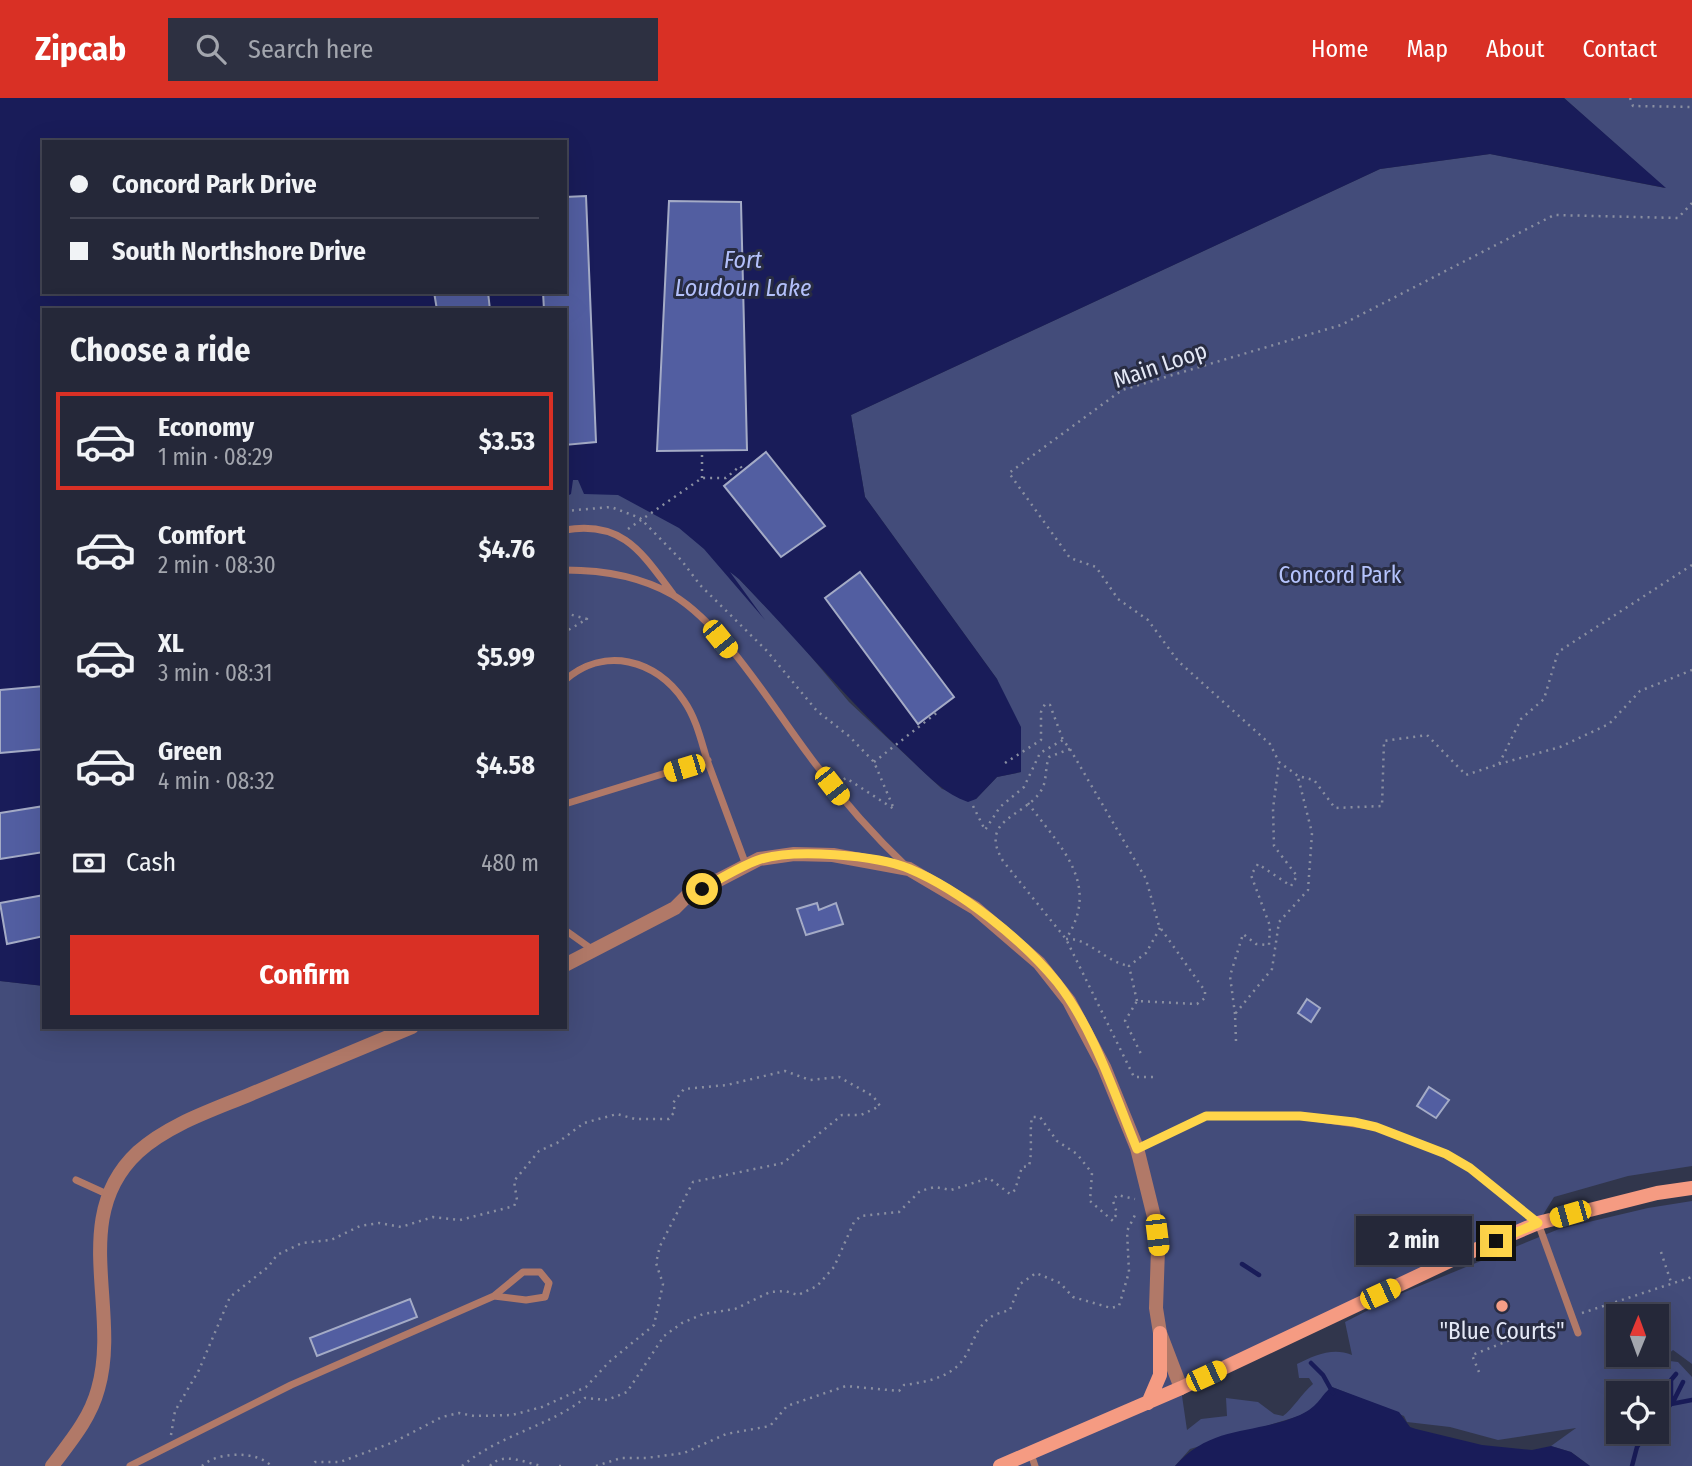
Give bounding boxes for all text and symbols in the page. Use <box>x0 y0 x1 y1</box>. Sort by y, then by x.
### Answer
search box <box>168 18 658 81</box>
text: Zipcab <box>35 29 126 69</box>
icon: search <box>192 30 230 68</box>
text: Search here <box>248 34 373 65</box>
text: Home <box>1311 35 1368 63</box>
text: Map <box>1406 35 1448 63</box>
text: About <box>1486 35 1544 63</box>
text: Contact <box>1582 35 1657 63</box>
text: Concord Park Drive <box>112 169 317 200</box>
text: South Northshore Drive <box>112 236 366 267</box>
water label: Fort Loudoun Lake <box>675 246 811 302</box>
text: Choose a ride <box>70 331 251 369</box>
street label: Main Loop <box>1110 336 1210 394</box>
icon: car <box>74 410 137 473</box>
text: Economy <box>158 412 254 443</box>
text: $3.53 <box>479 426 535 457</box>
text: 1 min · 08:29 <box>158 443 273 471</box>
icon: car <box>74 518 137 581</box>
text: Comfort <box>158 520 246 551</box>
text: $4.76 <box>479 534 535 565</box>
text: 2 min · 08:30 <box>158 551 276 579</box>
park label: Concord Park <box>1279 561 1402 589</box>
car <box>699 616 742 662</box>
icon: car <box>74 626 137 689</box>
text: XL <box>158 628 184 659</box>
text: $5.99 <box>477 642 535 673</box>
text: 3 min · 08:31 <box>158 659 272 687</box>
icon: car <box>74 734 137 797</box>
text: Green <box>158 736 222 767</box>
text: $4.58 <box>476 750 535 781</box>
car <box>661 752 708 784</box>
car <box>811 763 854 809</box>
text: 4 min · 08:32 <box>158 767 275 795</box>
icon: cash <box>70 844 108 882</box>
text: Cash <box>126 847 176 878</box>
text: 480 m <box>481 849 539 877</box>
route start <box>686 873 718 905</box>
button: Confirm <box>70 935 539 1015</box>
car <box>1547 1198 1594 1230</box>
car <box>1145 1213 1170 1257</box>
callout: 2 min <box>1356 1216 1472 1266</box>
route end <box>1480 1225 1512 1257</box>
text: 2 min <box>1389 1226 1440 1254</box>
car <box>1357 1276 1404 1312</box>
marker: "Blue Courts" <box>1494 1298 1510 1314</box>
north arrow <box>1606 1304 1670 1367</box>
map controls <box>1606 1304 1669 1444</box>
place label: "Blue Courts" <box>1439 1317 1565 1345</box>
car <box>1183 1358 1230 1394</box>
button: locate <box>1606 1381 1669 1444</box>

